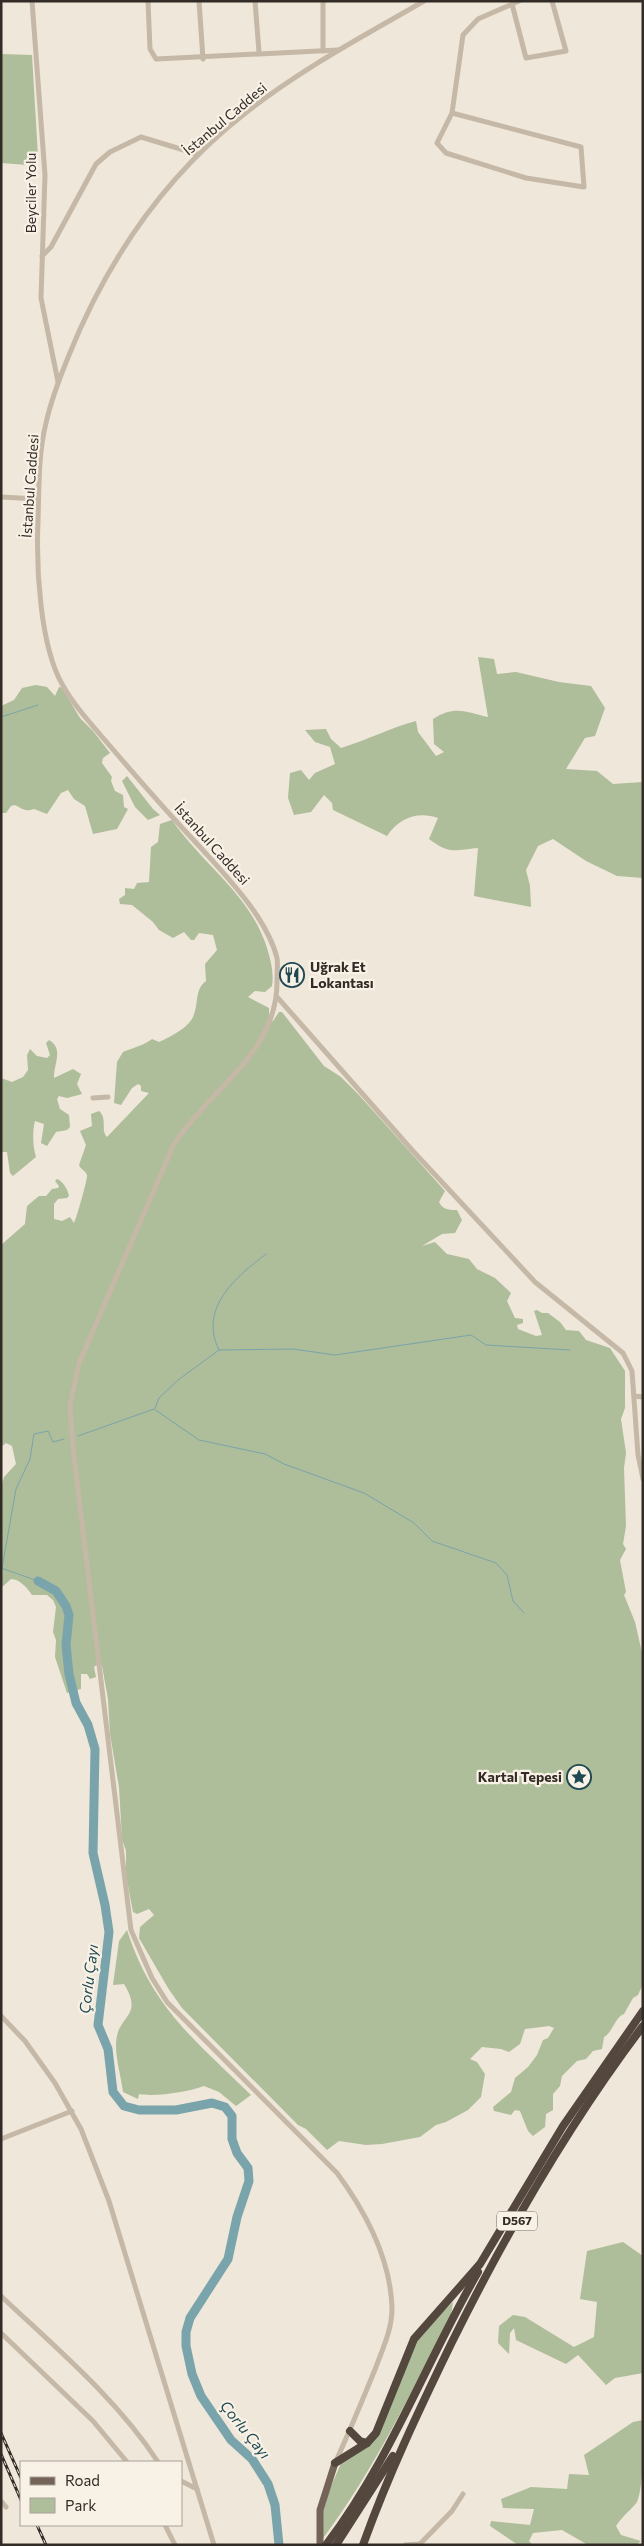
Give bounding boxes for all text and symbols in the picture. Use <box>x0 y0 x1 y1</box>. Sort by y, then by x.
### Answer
street label: İstanbul Caddesi <box>179 79 270 159</box>
street label: Beyciler Yolu <box>22 153 39 233</box>
street label: İstanbul Caddesi <box>17 433 42 538</box>
street label: İstanbul Caddesi <box>171 799 254 888</box>
place label: Uğrak Et Lokantası <box>310 958 374 991</box>
restaurant icon: Uğrak Et Lokantası <box>279 962 305 988</box>
place icon: Kartal Tepesi <box>566 1764 592 1790</box>
place label: Kartal Tepesi <box>478 1768 562 1785</box>
water label: Çorlu Çayı <box>75 1943 101 2015</box>
road number: D567 <box>497 2212 537 2230</box>
water label: Çorlu Çayı <box>217 2397 275 2462</box>
legend <box>20 2461 182 2526</box>
text: Road <box>65 2471 100 2489</box>
text: Park <box>65 2496 96 2514</box>

